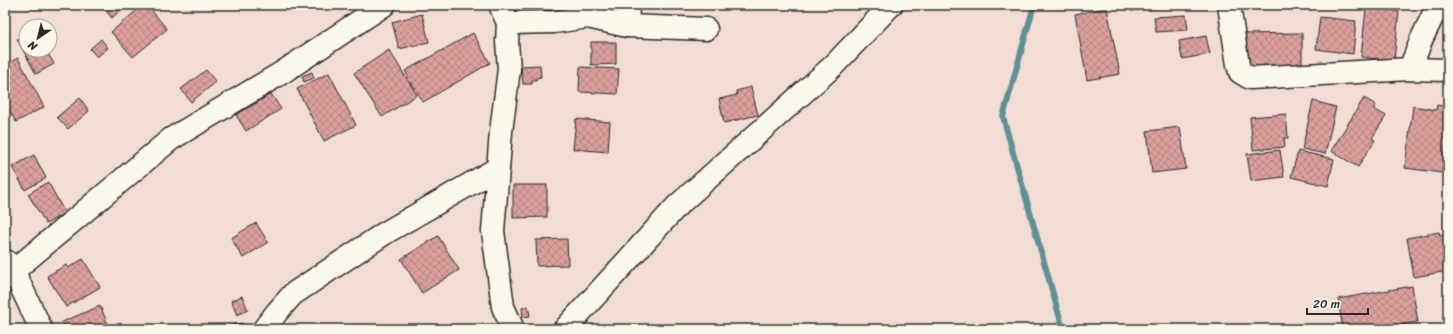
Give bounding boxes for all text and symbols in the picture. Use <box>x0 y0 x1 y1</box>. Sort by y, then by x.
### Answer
north arrow <box>18 18 58 58</box>
text: N <box>24 36 42 56</box>
scale bar <box>1307 290 1368 316</box>
text: 20 m <box>1313 293 1340 315</box>

